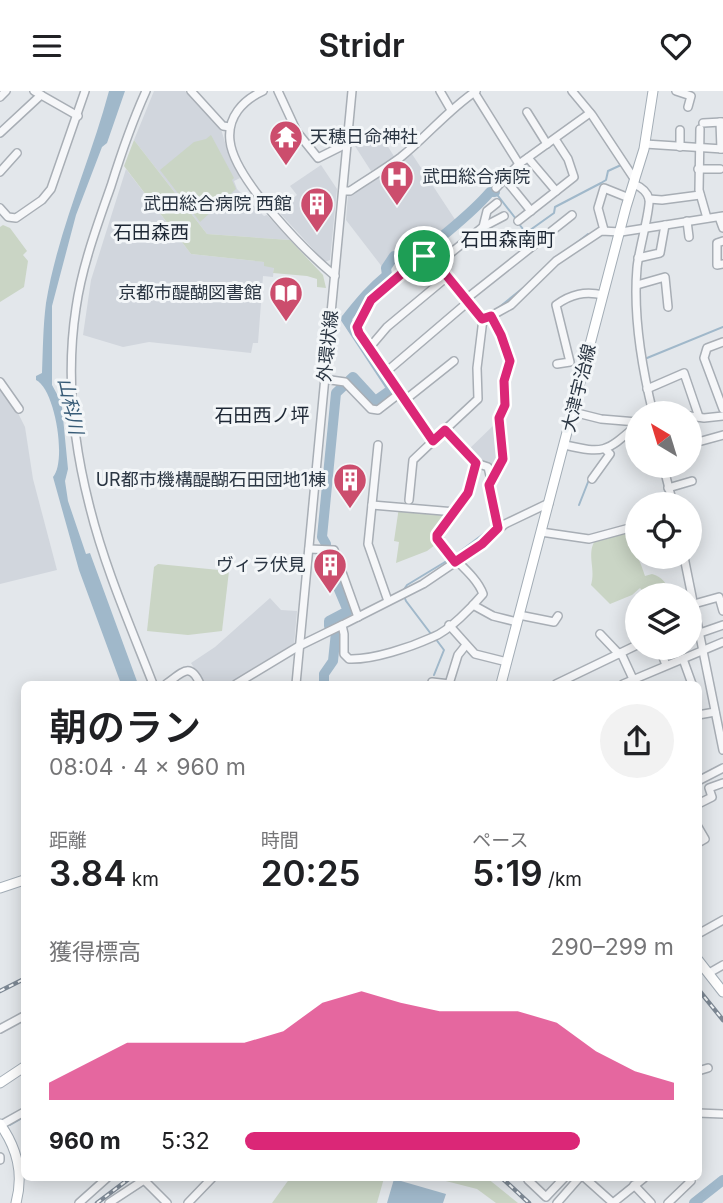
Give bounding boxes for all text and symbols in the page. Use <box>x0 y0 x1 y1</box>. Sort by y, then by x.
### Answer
text: Stridr <box>318 26 405 65</box>
icon: menu <box>28 27 66 65</box>
icon: heart <box>657 27 695 65</box>
temple icon: 天穂日命神社 <box>267 118 305 167</box>
place label: 天穂日命神社 <box>310 126 418 147</box>
hospital icon: 武田総合病院 <box>378 158 416 207</box>
place label: 武田総合病院 <box>422 166 530 187</box>
building icon: 武田総合病院 西館 <box>298 185 336 234</box>
place label: 武田総合病院 西館 <box>143 193 292 214</box>
district label: 石田森西 <box>113 221 189 244</box>
pin <box>394 226 454 286</box>
district label: 石田森南町 <box>460 228 556 251</box>
icon: arrive <box>405 237 443 275</box>
library icon: 京都市醍醐図書館 <box>267 274 305 323</box>
place label: 京都市醍醐図書館 <box>118 282 262 303</box>
street label: 外環状線 <box>313 309 342 383</box>
street label: 大津宇治線 <box>557 342 600 434</box>
water label: 山科川 <box>53 376 88 438</box>
north arrow <box>625 401 702 478</box>
map controls <box>625 401 702 660</box>
district label: 石田西ノ坪 <box>214 404 310 427</box>
building icon: UR都市機構醍醐石田団地1棟 <box>331 461 369 510</box>
place label: UR都市機構醍醐石田団地1棟 <box>96 469 326 490</box>
button: locate <box>625 492 702 569</box>
building icon: ヴィラ伏見 <box>311 546 349 595</box>
place label: ヴィラ伏見 <box>216 554 306 575</box>
button: layers <box>625 583 702 660</box>
text: 朝のラン <box>49 704 201 750</box>
button: share <box>600 704 674 778</box>
text: 08:04 · 4 × 960 m <box>49 753 246 781</box>
text: 距離 <box>49 829 87 852</box>
text: 時間 <box>261 829 299 852</box>
text: ペース <box>472 829 528 852</box>
text: 3.84 <box>49 852 126 894</box>
text: 20:25 <box>261 852 361 894</box>
text: 5:19 <box>472 852 543 894</box>
text: km <box>126 868 159 891</box>
text: /km <box>543 868 582 891</box>
text: 290–299 m <box>551 933 674 961</box>
text: 獲得標高 <box>49 938 141 966</box>
text: 960 m <box>49 1127 121 1155</box>
text: 5:32 <box>161 1127 210 1155</box>

